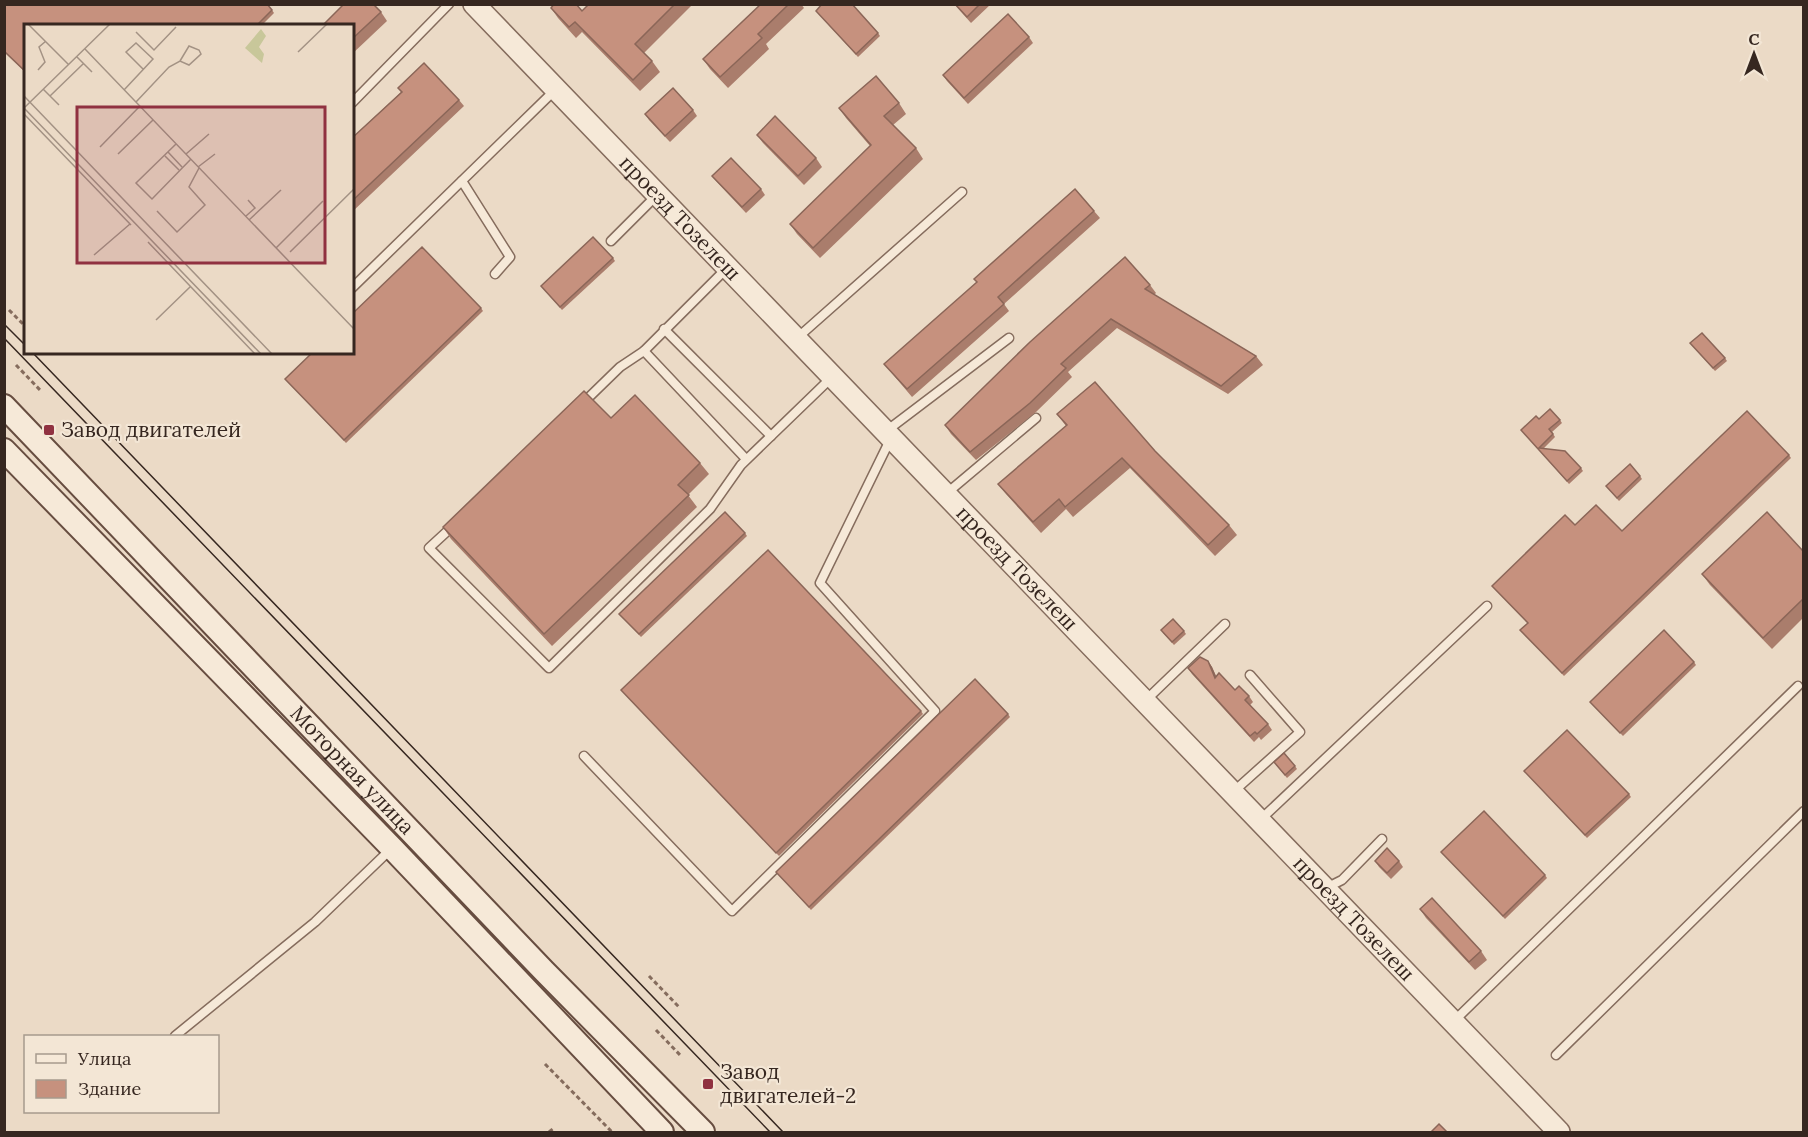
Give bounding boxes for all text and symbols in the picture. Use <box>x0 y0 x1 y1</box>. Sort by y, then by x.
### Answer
inset map <box>24 24 354 354</box>
north arrow <box>1724 24 1784 84</box>
text: С <box>1748 29 1760 49</box>
street label: проезд Тозелеш <box>614 149 747 286</box>
place label: Завод двигателей <box>61 416 241 443</box>
marker: Завод двигателей <box>42 423 56 437</box>
street label: проезд Тозелеш <box>951 500 1084 636</box>
street label: Моторная улица <box>285 700 421 840</box>
street label: проезд Тозелеш <box>1288 850 1421 987</box>
legend <box>24 1035 219 1113</box>
text: Улица <box>77 1047 131 1070</box>
place label: Завод двигателей-2 <box>720 1058 856 1109</box>
text: Здание <box>78 1077 141 1100</box>
marker: Завод двигателей-2 <box>701 1077 715 1091</box>

